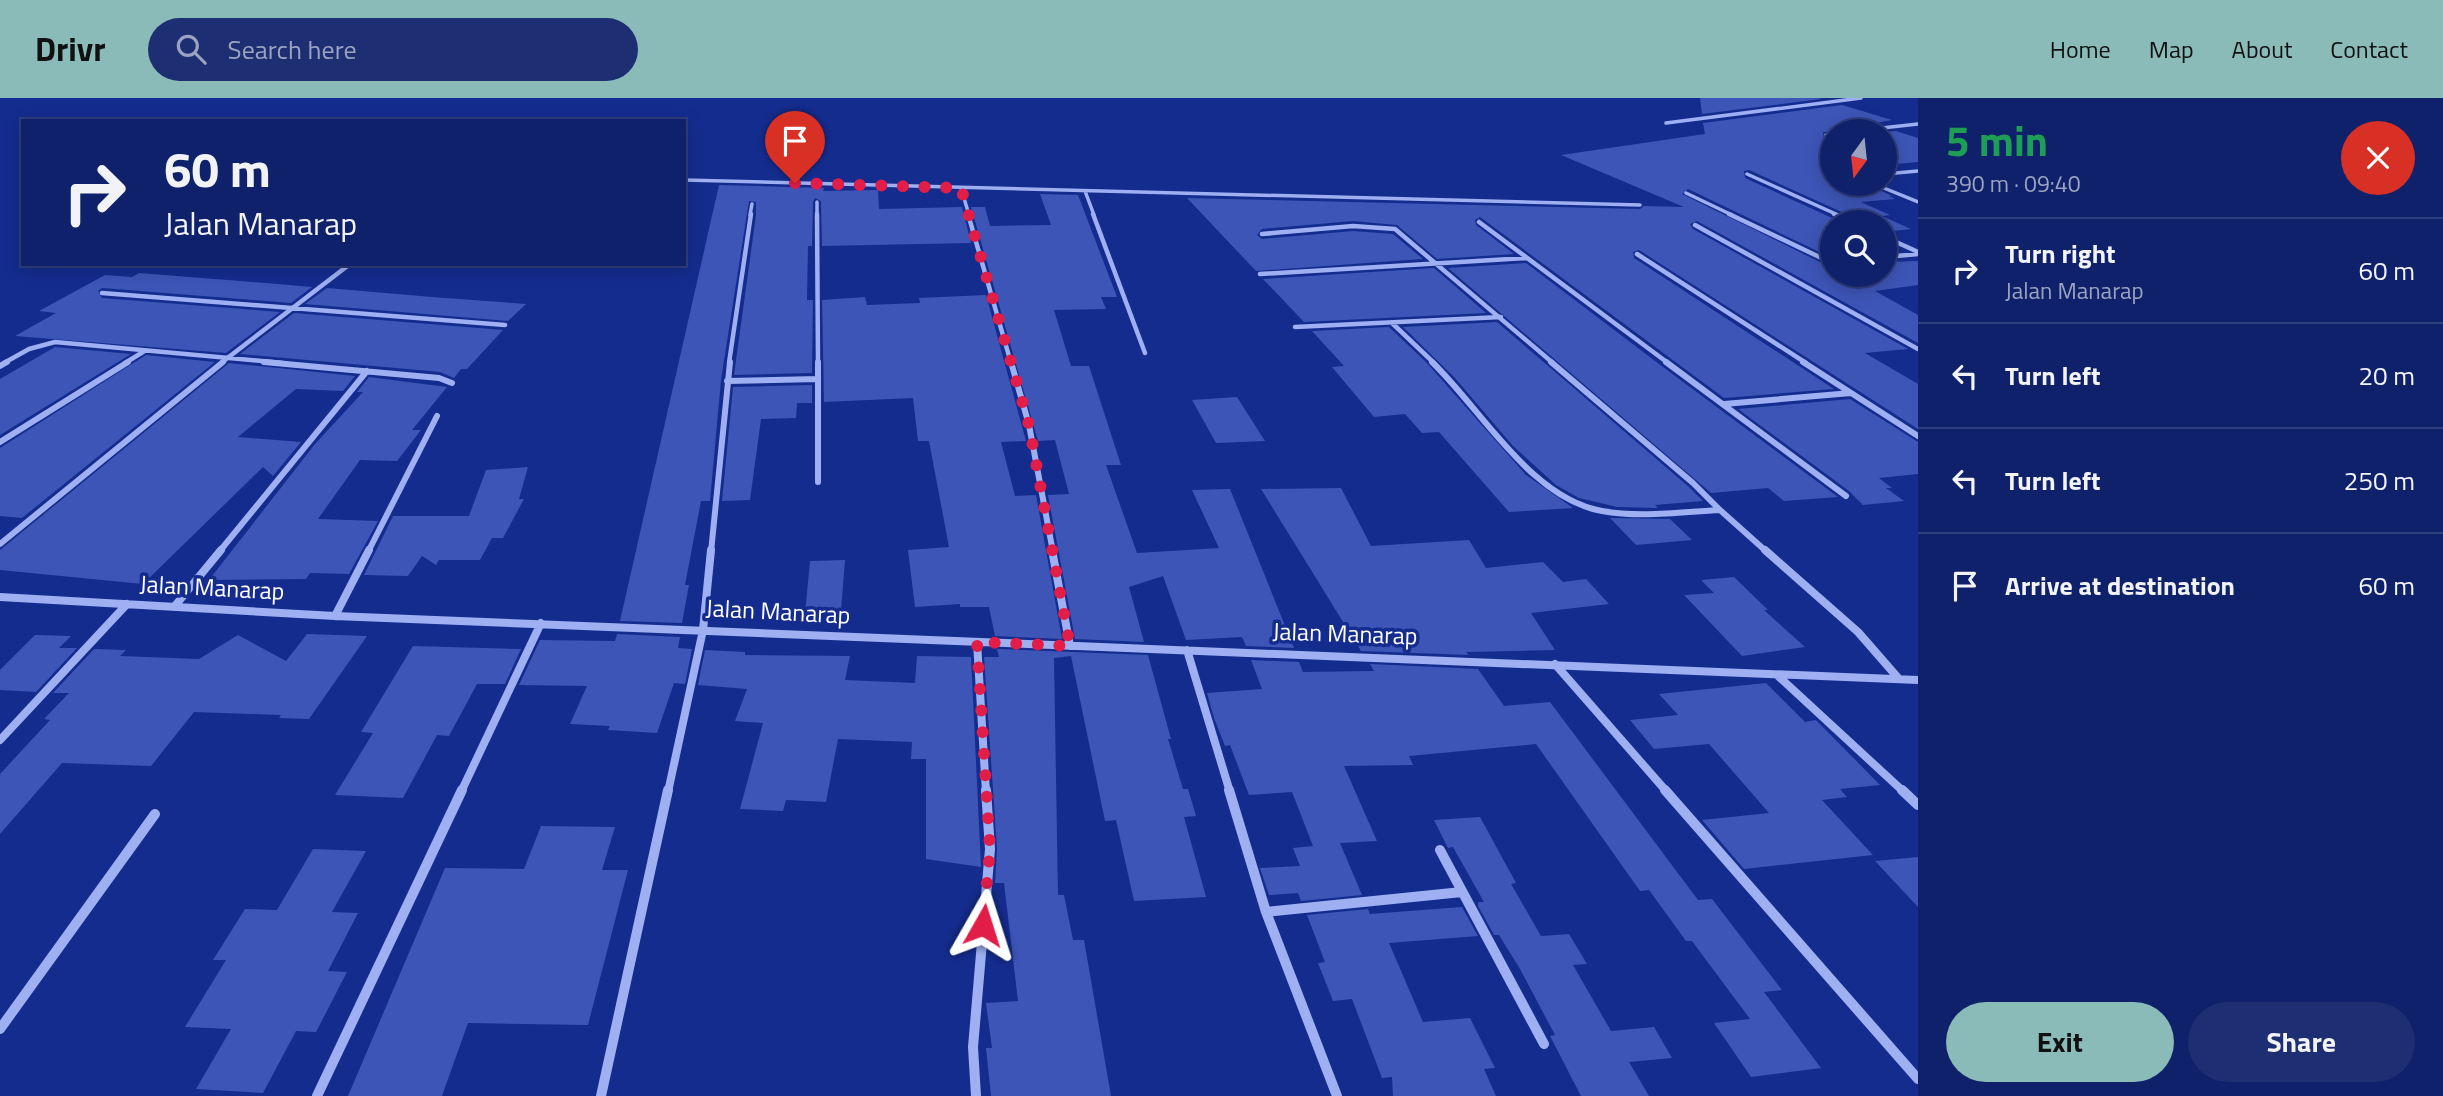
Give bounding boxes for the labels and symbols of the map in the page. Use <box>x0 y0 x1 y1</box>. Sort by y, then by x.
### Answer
pin <box>765 111 825 183</box>
north arrow <box>1820 119 1897 196</box>
street label: Jalan Manarap <box>139 565 285 609</box>
street label: Jalan Manarap <box>705 589 851 633</box>
street label: Jalan Manarap <box>1272 612 1418 654</box>
position arrow <box>946 888 1020 962</box>

